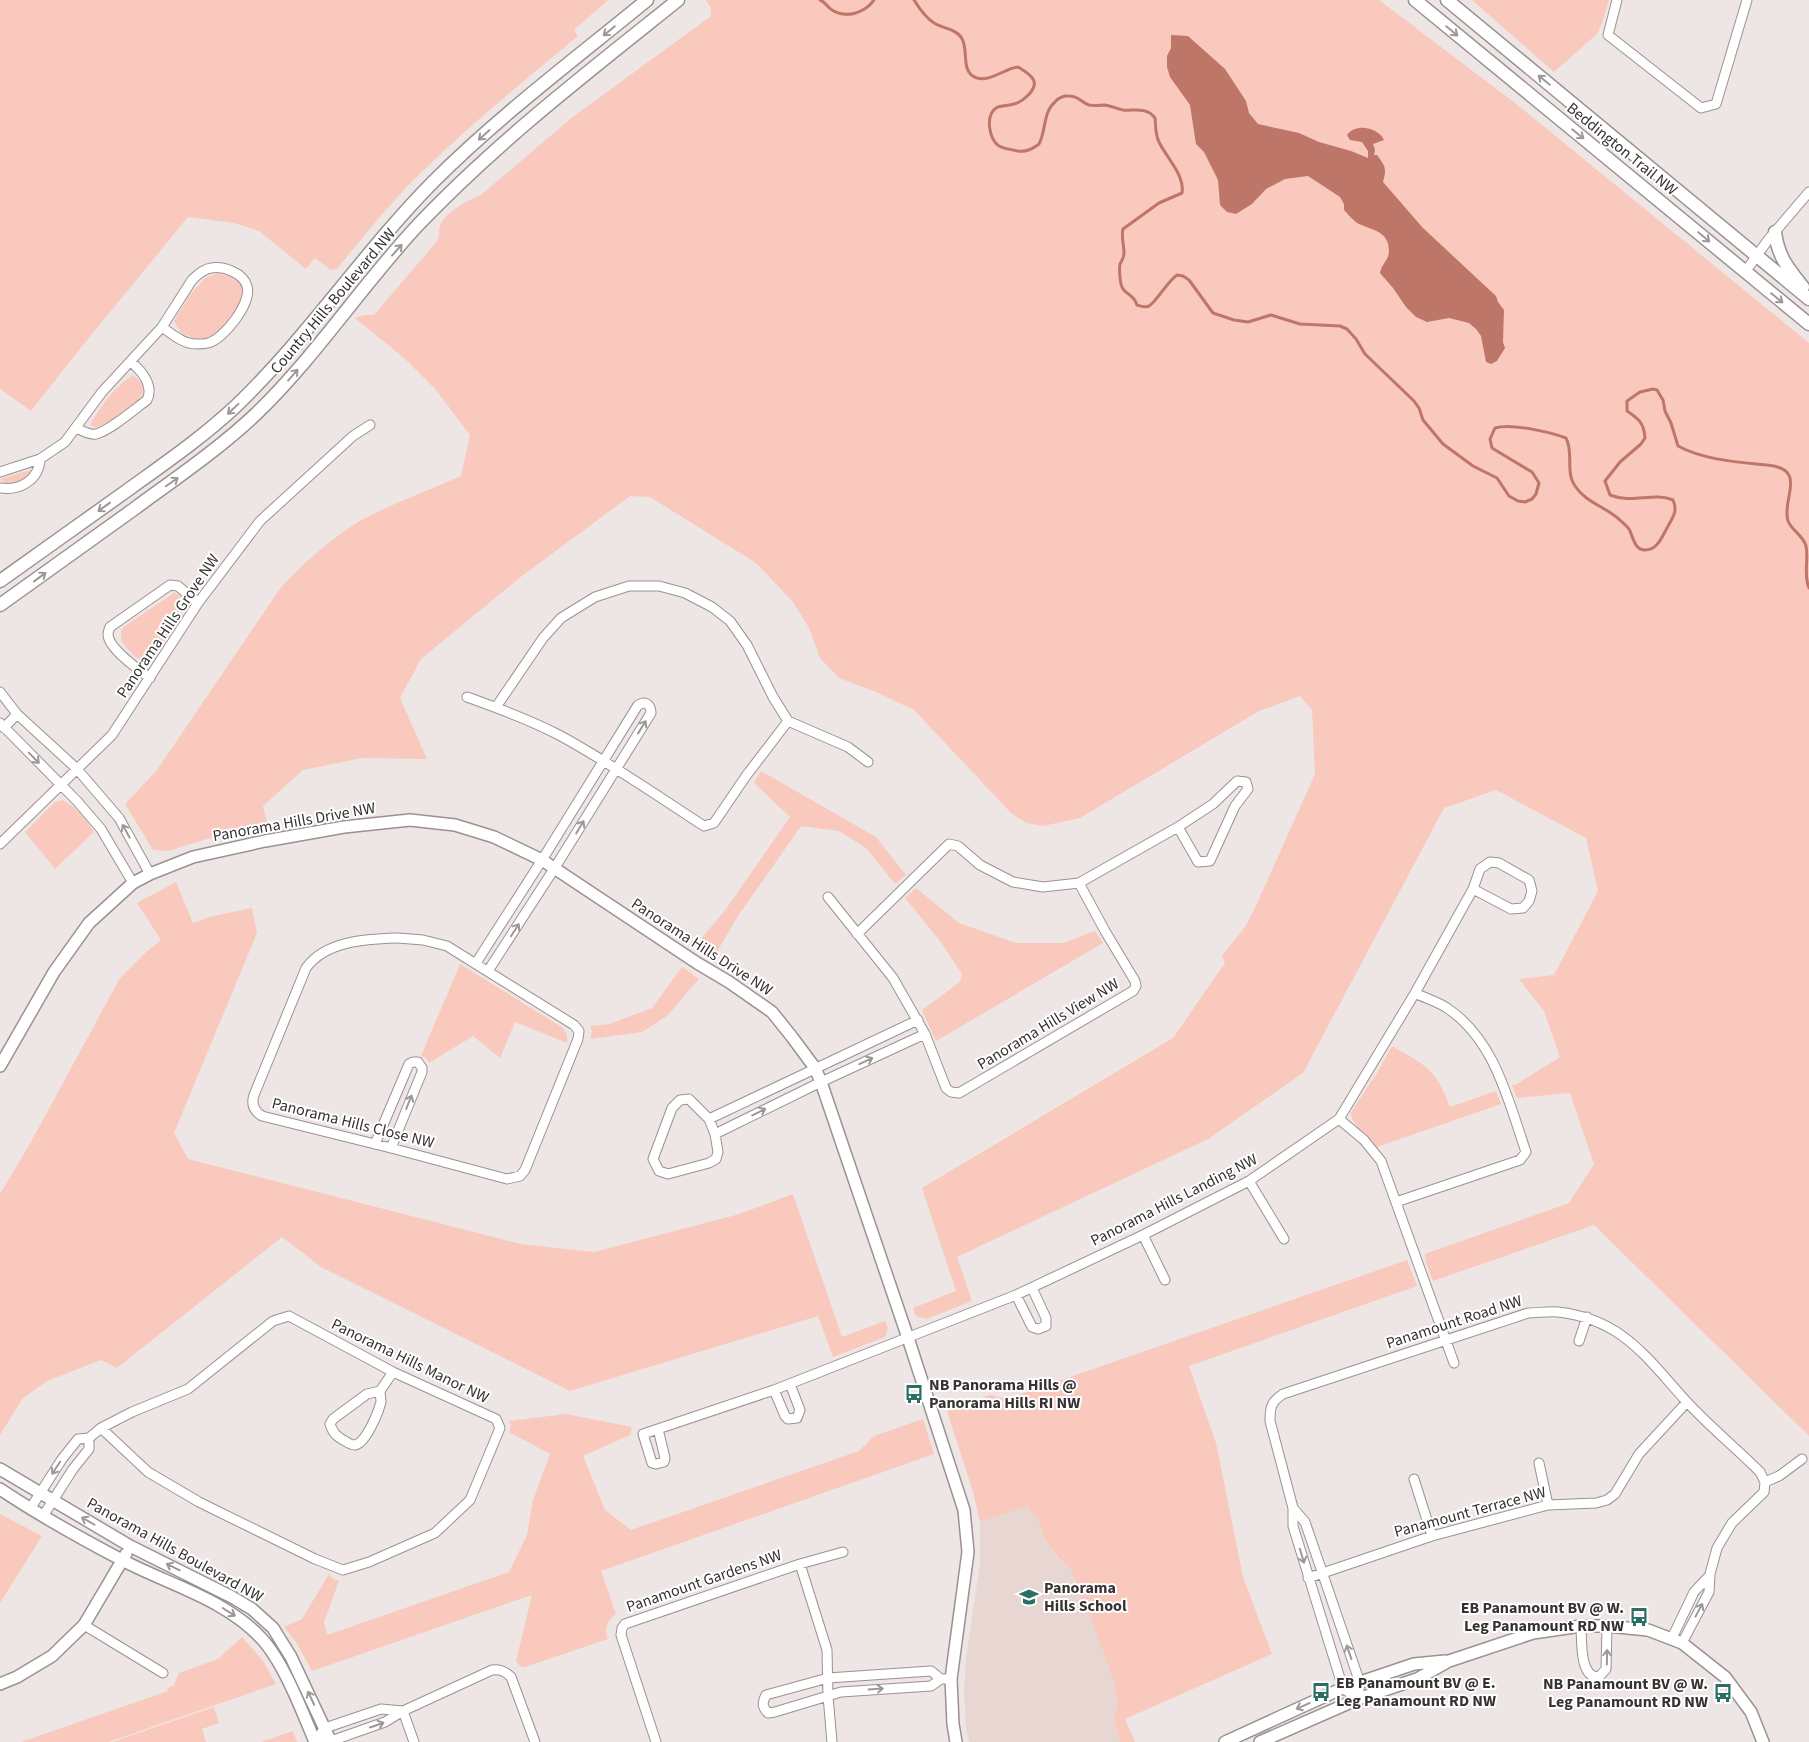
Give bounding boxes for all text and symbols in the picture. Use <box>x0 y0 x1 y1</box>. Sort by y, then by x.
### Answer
one-way arrow <box>603 25 616 37</box>
one-way arrow <box>1446 26 1459 37</box>
one-way arrow <box>1537 74 1550 86</box>
street label: Beddington Trail NW <box>1562 97 1682 201</box>
one-way arrow <box>478 129 491 141</box>
one-way arrow <box>1571 129 1584 140</box>
street label: Country Hills Boulevard NW <box>265 223 401 379</box>
one-way arrow <box>1697 231 1710 243</box>
one-way arrow <box>391 243 403 256</box>
one-way arrow <box>1770 292 1783 303</box>
one-way arrow <box>287 368 299 381</box>
one-way arrow <box>226 403 239 415</box>
one-way arrow <box>165 477 179 487</box>
one-way arrow <box>97 502 111 512</box>
street label: Panorama Hills Grove NW <box>112 549 225 702</box>
one-way arrow <box>32 571 46 582</box>
one-way arrow <box>637 720 647 734</box>
one-way arrow <box>28 752 40 765</box>
street label: Panorama Hills Drive NW <box>211 797 378 847</box>
one-way arrow <box>575 821 585 835</box>
one-way arrow <box>121 824 130 839</box>
street label: Panorama Hills Drive NW <box>627 893 777 1001</box>
one-way arrow <box>509 923 520 937</box>
street label: Panorama Hills View NW <box>973 973 1123 1075</box>
one-way arrow <box>858 1056 873 1066</box>
street label: Panorama Hills Close NW <box>269 1092 437 1154</box>
one-way arrow <box>406 1095 415 1110</box>
one-way arrow <box>751 1107 766 1116</box>
street label: Panorama Hills Landing NW <box>1087 1148 1262 1252</box>
street label: Panamount Road NW <box>1383 1290 1525 1354</box>
street label: Panorama Hills Manor NW <box>327 1313 493 1409</box>
place label: NB Panorama Hills @ Panorama Hills RI NW <box>929 1374 1080 1414</box>
bus stop icon: NB Panorama Hills @ Panorama Hills RI NW <box>903 1383 925 1405</box>
one-way arrow <box>50 1461 60 1475</box>
street label: Panamount Terrace NW <box>1392 1481 1549 1543</box>
street label: Panorama Hills Boulevard NW <box>83 1492 268 1608</box>
one-way arrow <box>81 1516 96 1526</box>
street label: Panamount Gardens NW <box>623 1544 785 1618</box>
one-way arrow <box>1297 1547 1307 1563</box>
one-way arrow <box>166 1562 181 1571</box>
place label: Panorama Hills School <box>1044 1577 1127 1617</box>
school or university icon: Panorama Hills School <box>1018 1586 1040 1608</box>
place label: EB Panamount BV @ W. Leg Panamount RD NW <box>1461 1597 1624 1637</box>
one-way arrow <box>1695 1603 1704 1618</box>
bus stop icon: EB Panamount BV @ W. Leg Panamount RD NW <box>1628 1606 1650 1628</box>
one-way arrow <box>221 1607 235 1617</box>
one-way arrow <box>1344 1645 1353 1660</box>
one-way arrow <box>1602 1650 1611 1666</box>
place label: EB Panamount BV @ E. Leg Panamount RD NW <box>1336 1672 1496 1712</box>
place label: NB Panamount BV @ W. Leg Panamount RD NW <box>1543 1673 1708 1713</box>
bus stop icon: EB Panamount BV @ E. Leg Panamount RD NW <box>1310 1681 1332 1703</box>
bus stop icon: NB Panamount BV @ W. Leg Panamount RD NW <box>1712 1682 1734 1704</box>
one-way arrow <box>867 1685 883 1694</box>
one-way arrow <box>306 1690 316 1705</box>
one-way arrow <box>1296 1702 1311 1712</box>
one-way arrow <box>369 1720 384 1729</box>

